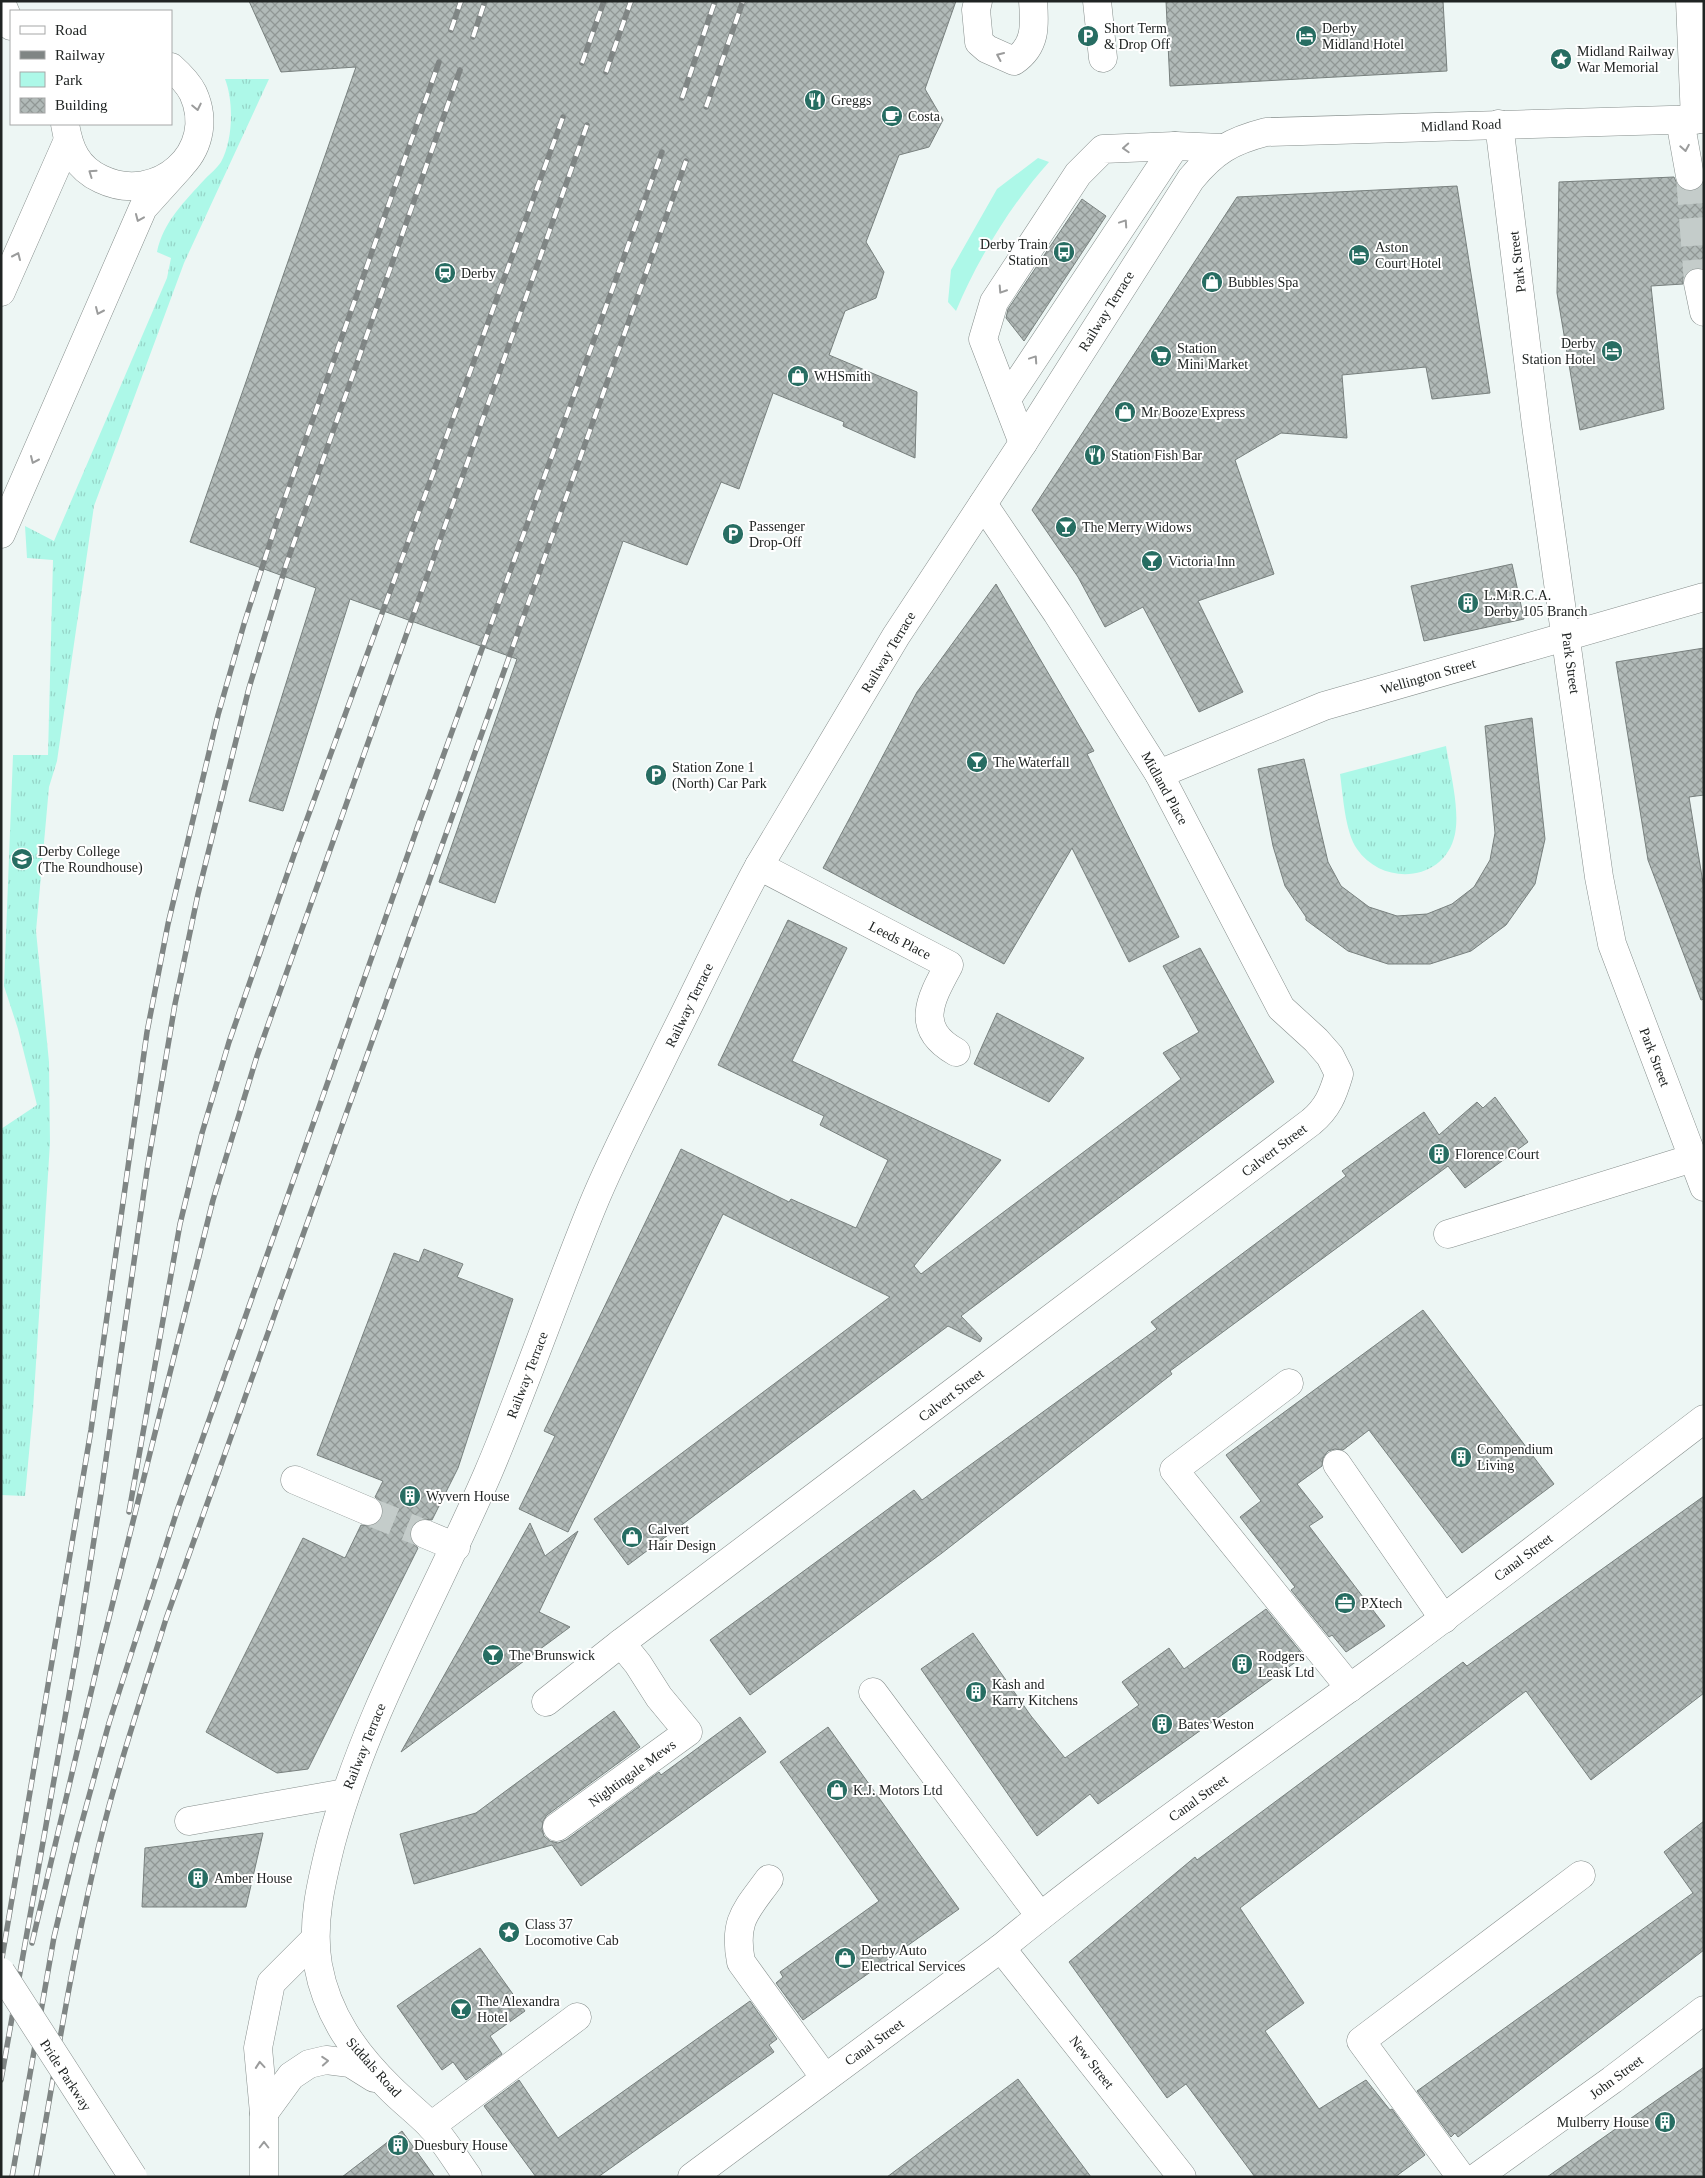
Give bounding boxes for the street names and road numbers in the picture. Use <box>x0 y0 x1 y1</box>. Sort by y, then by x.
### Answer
street label: Midland Road <box>1421 117 1502 134</box>
street label: Park Street <box>1506 230 1529 294</box>
street label: Railway Terrace <box>1076 268 1137 354</box>
street label: Railway Terrace <box>858 609 918 695</box>
street label: Park Street <box>1559 631 1582 695</box>
street label: Wellington Street <box>1379 656 1477 697</box>
street label: Midland Place <box>1138 749 1191 827</box>
street label: Leeds Place <box>866 918 933 962</box>
street label: Railway Terrace <box>663 961 716 1050</box>
street label: Park Street <box>1636 1026 1673 1089</box>
street label: Calvert Street <box>1239 1121 1310 1180</box>
street label: Railway Terrace <box>504 1330 551 1421</box>
street label: Calvert Street <box>916 1366 987 1425</box>
street label: Canal Street <box>1491 1531 1555 1584</box>
street label: Railway Terrace <box>340 1701 389 1791</box>
street label: Nightingale Mews <box>586 1737 679 1810</box>
street label: Canal Street <box>1166 1772 1231 1825</box>
street label: Canal Street <box>842 2016 907 2069</box>
street label: New Street <box>1066 2033 1117 2092</box>
street label: Siddals Road <box>343 2035 404 2100</box>
street label: Pride Parkway <box>37 2037 94 2114</box>
street label: John Street <box>1587 2053 1646 2102</box>

